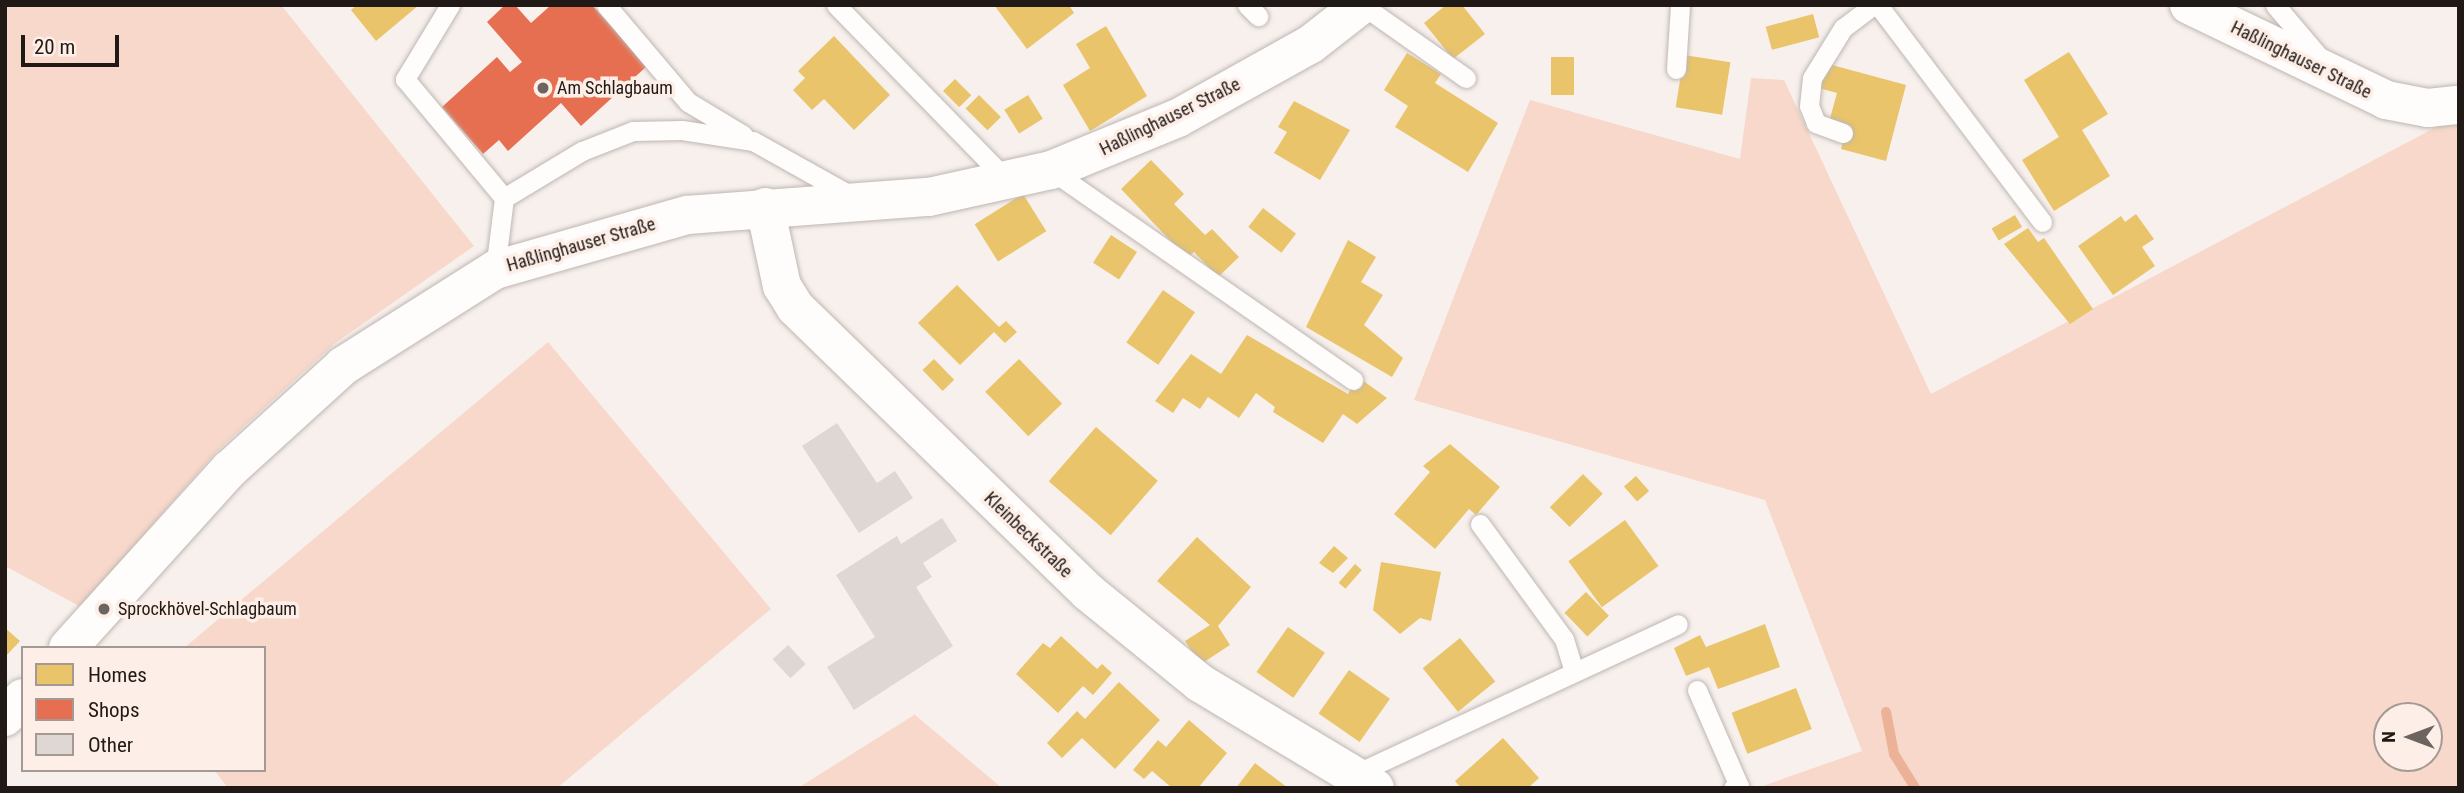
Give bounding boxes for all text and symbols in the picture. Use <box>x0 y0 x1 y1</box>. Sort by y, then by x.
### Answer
street label: Haßlinghauser Straße <box>2227 17 2375 103</box>
scale bar <box>24 21 122 65</box>
text: 20 m <box>34 35 75 59</box>
street label: Haßlinghauser Straße <box>1096 74 1244 160</box>
place label: Am Schlagbaum <box>557 77 673 99</box>
marker: Am Schlagbaum <box>535 80 551 96</box>
street label: Haßlinghauser Straße <box>504 213 658 277</box>
street label: Kleinbeckstraße <box>979 488 1077 582</box>
place label: Sprockhövel-Schlagbaum <box>118 598 297 620</box>
marker: Sprockhövel-Schlagbaum <box>96 601 112 617</box>
legend <box>21 646 266 772</box>
text: Homes <box>88 663 147 687</box>
text: Shops <box>88 698 140 722</box>
north arrow <box>2373 702 2443 772</box>
text: N <box>2377 731 2400 743</box>
text: Other <box>88 733 133 757</box>

